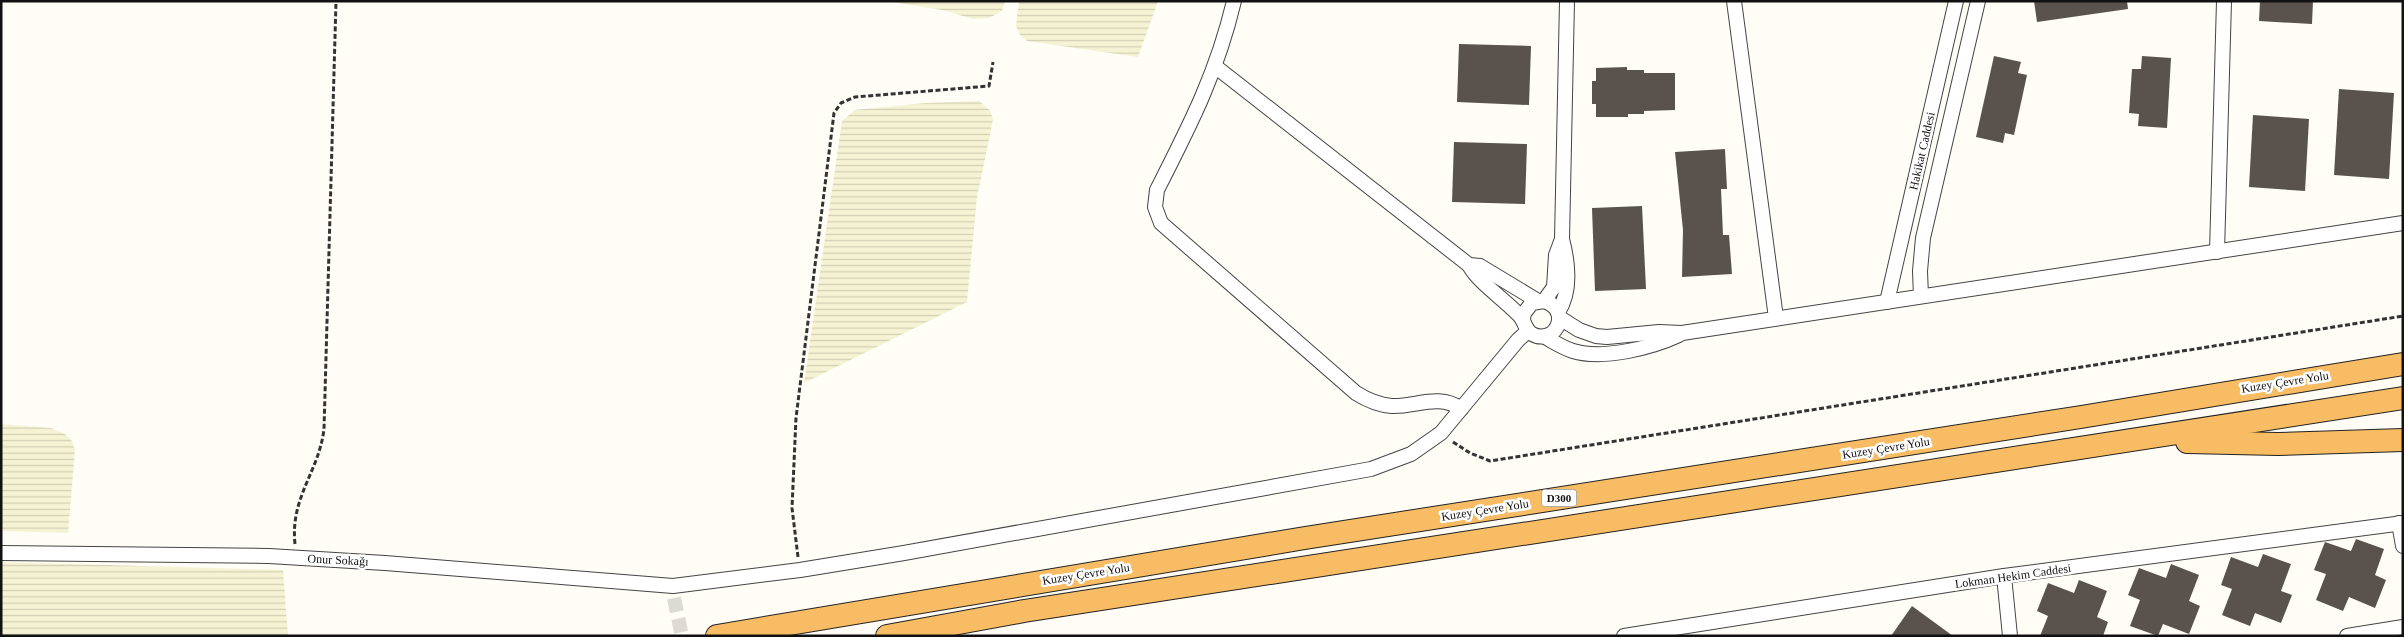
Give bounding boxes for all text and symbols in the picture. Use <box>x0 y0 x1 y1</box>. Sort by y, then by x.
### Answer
street label: Hakikat Caddesi <box>1906 110 1938 191</box>
street label: Kuzey Çevre Yolu <box>2240 368 2330 396</box>
street label: Kuzey Çevre Yolu <box>1841 434 1931 462</box>
road number: D300 <box>1542 489 1576 506</box>
street label: Kuzey Çevre Yolu <box>1440 496 1530 524</box>
street label: Onur Sokağı <box>307 551 369 569</box>
street label: Kuzey Çevre Yolu <box>1041 560 1131 588</box>
street label: Lokman Hekim Caddesi <box>1954 561 2073 591</box>

